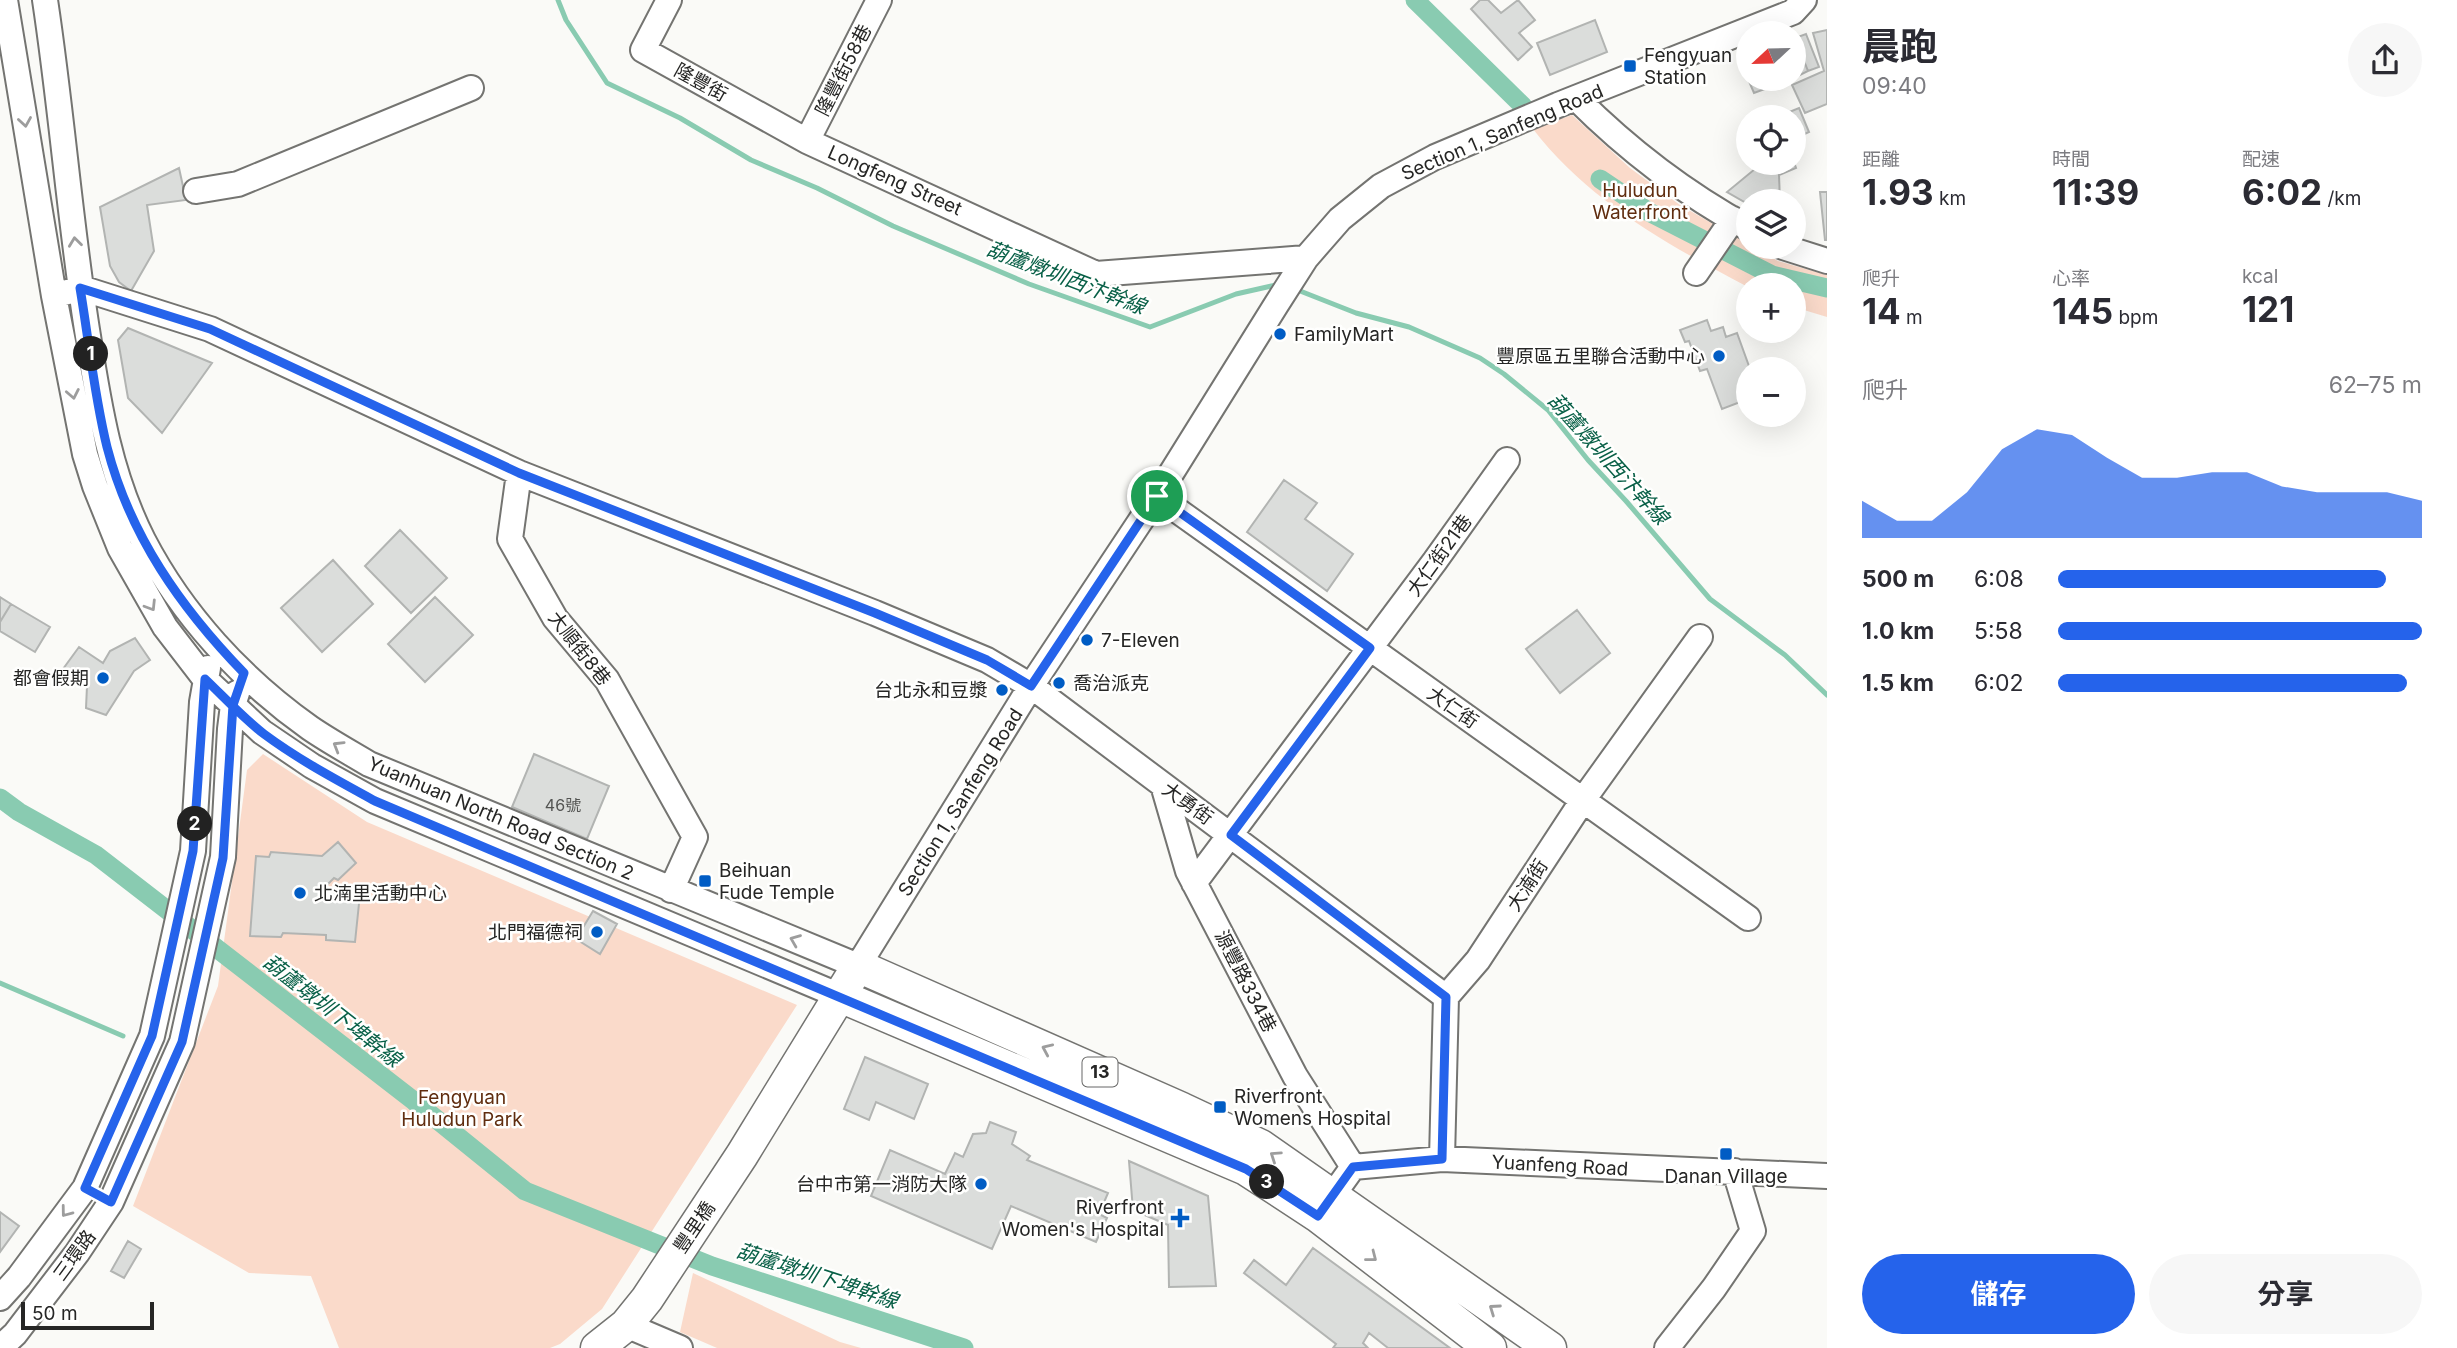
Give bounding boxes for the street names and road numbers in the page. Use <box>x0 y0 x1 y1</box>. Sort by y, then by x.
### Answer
street label: 隆豐街58巷 <box>811 21 876 120</box>
street label: 隆豐街 <box>670 59 731 106</box>
street label: Section 1, Sanfeng Road <box>1398 79 1607 185</box>
street label: Longfeng Street <box>824 141 965 220</box>
street label: 大仁街21巷 <box>1402 510 1477 601</box>
street label: 大順街8巷 <box>544 607 616 690</box>
street label: 大仁街 <box>1423 682 1483 733</box>
street label: Section 1, Sanfeng Road <box>893 704 1028 900</box>
street label: Yuanhuan North Road Section 2 <box>364 752 637 885</box>
street label: 大勇街 <box>1158 777 1218 829</box>
street label: 大湳街 <box>1502 855 1553 915</box>
street label: 源豐路334巷 <box>1210 926 1281 1036</box>
road number: 13 <box>1082 1058 1118 1086</box>
street label: Yuanfeng Road <box>1491 1150 1629 1181</box>
street label: 豐里橋 <box>669 1197 720 1257</box>
street label: 三環路 <box>48 1225 100 1285</box>

